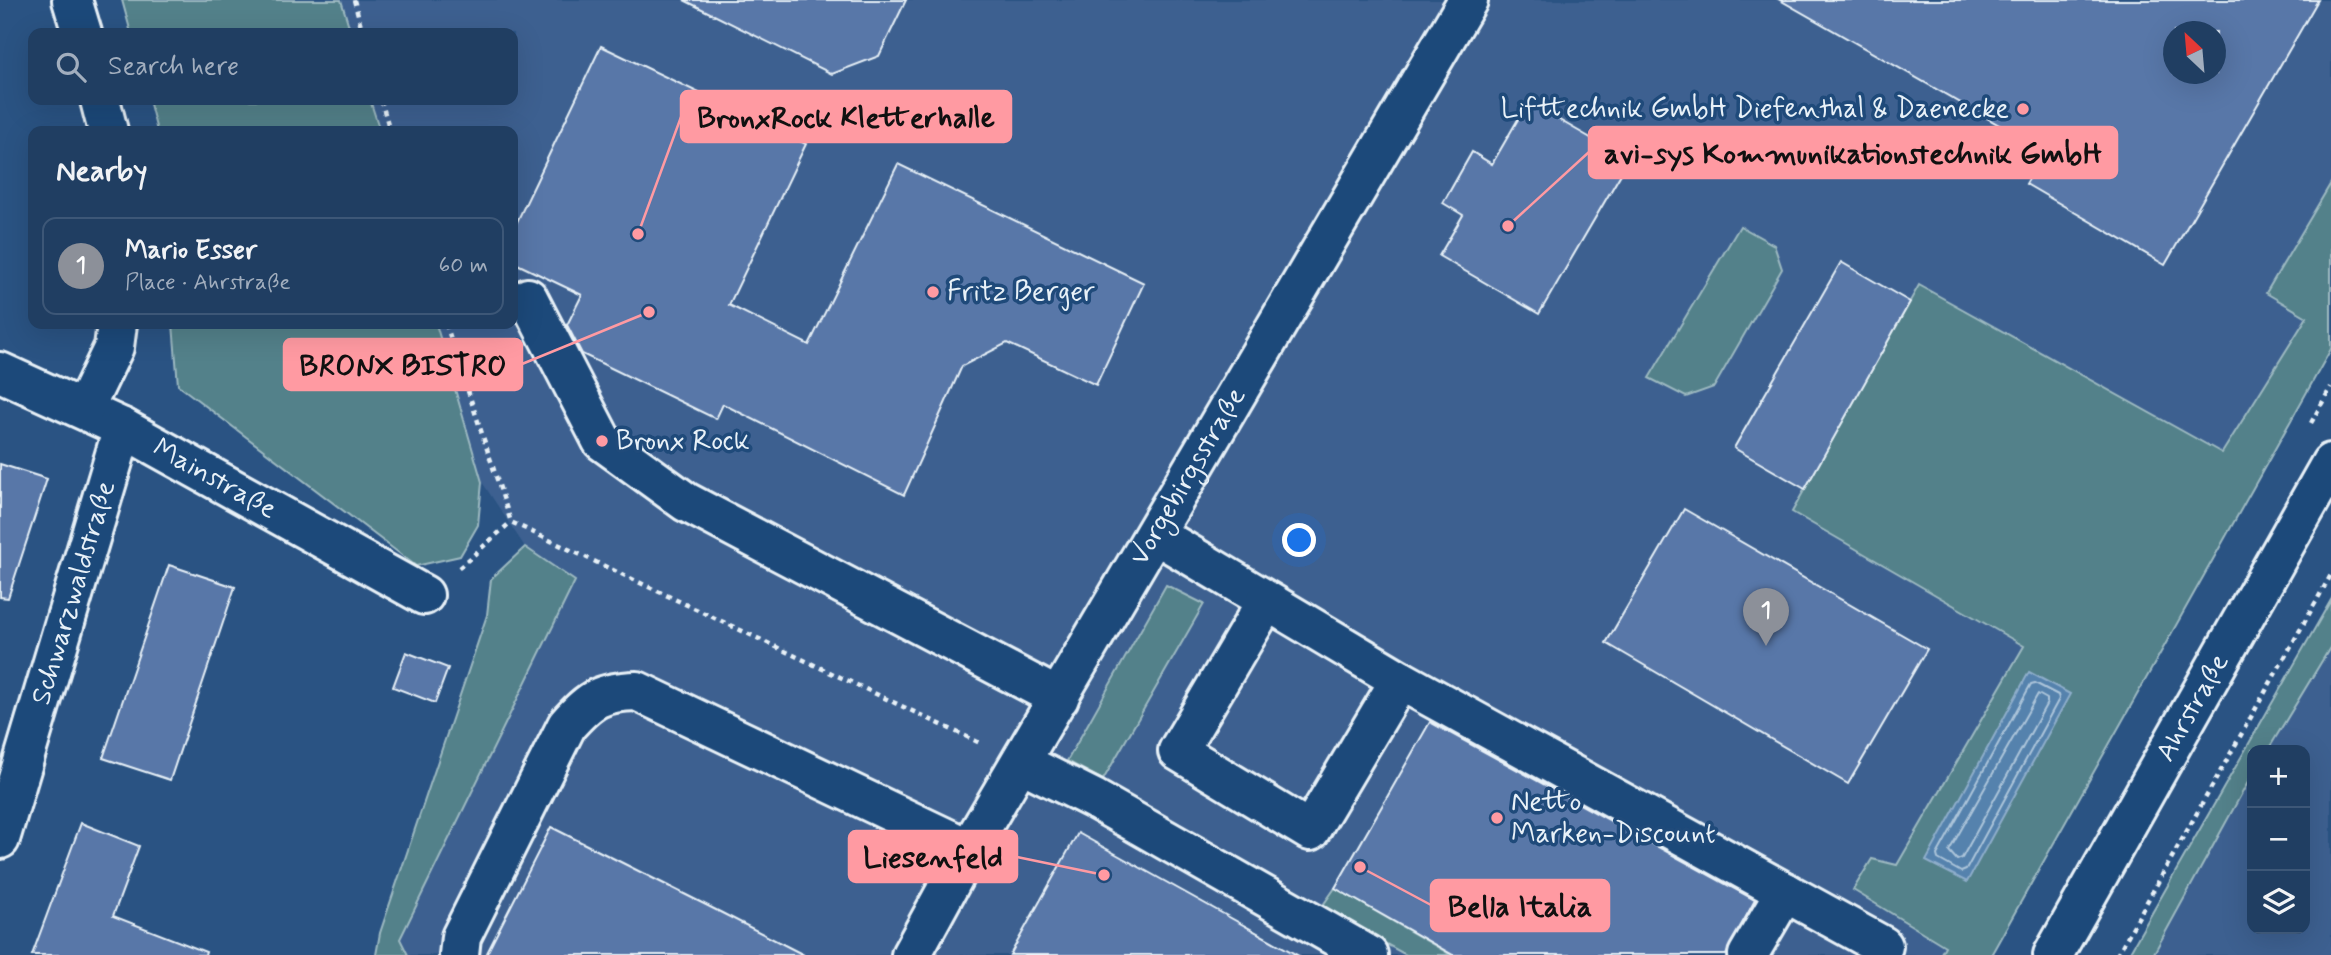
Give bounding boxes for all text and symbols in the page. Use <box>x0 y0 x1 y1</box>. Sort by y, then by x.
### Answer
north arrow <box>2163 21 2226 84</box>
search box <box>28 28 518 105</box>
icon: search <box>52 48 90 86</box>
text: Search here <box>108 50 239 84</box>
callout: BronxRock Kletterhalle <box>681 91 1011 142</box>
place label: Lifttechnik GmbH Diefenthal & Daenecke <box>1501 91 2009 128</box>
text: BronxRock Kletterhalle <box>697 99 995 138</box>
marker: Lifttechnik GmbH Diefenthal & Daenecke <box>2015 101 2031 117</box>
callout: avi-sys Kommunikationstechnik GmbH <box>1589 127 2117 178</box>
text: avi-sys Kommunikationstechnik GmbH <box>1604 135 2102 174</box>
text: Nearby <box>56 152 147 191</box>
text: Mario Esser <box>125 234 257 268</box>
text: 1 <box>76 251 86 281</box>
text: 60 m <box>439 251 488 281</box>
text: Place · Ahrstraße <box>125 268 291 298</box>
place label: Fritz Berger <box>947 274 1095 311</box>
marker: Fritz Berger <box>925 284 941 300</box>
callout: BRONX BISTRO <box>284 339 522 390</box>
text: BRONX BISTRO <box>299 347 507 386</box>
street label: Vorgebirgsstraße <box>1121 381 1255 572</box>
place label: Bronx Rock <box>616 423 750 460</box>
street label: Mainstraße <box>146 430 283 528</box>
marker: Bronx Rock <box>594 433 610 449</box>
street label: Schwarzwaldstraße <box>23 476 125 709</box>
your location <box>1282 523 1316 557</box>
pin: 1 <box>1743 588 1789 646</box>
street label: Ahrstraße <box>2147 647 2238 768</box>
map controls <box>2247 745 2310 934</box>
button: + <box>2247 745 2310 808</box>
place label: Netto Marken-Discount <box>1511 784 1716 853</box>
button: − <box>2247 808 2310 871</box>
marker: Netto Marken-Discount <box>1489 810 1505 826</box>
callout: Liesenfeld <box>849 831 1017 882</box>
text: Liesenfeld <box>863 839 1003 878</box>
button: layers <box>2247 871 2310 934</box>
callout: Bella Italia <box>1431 880 1609 931</box>
text: Bella Italia <box>1448 888 1592 927</box>

